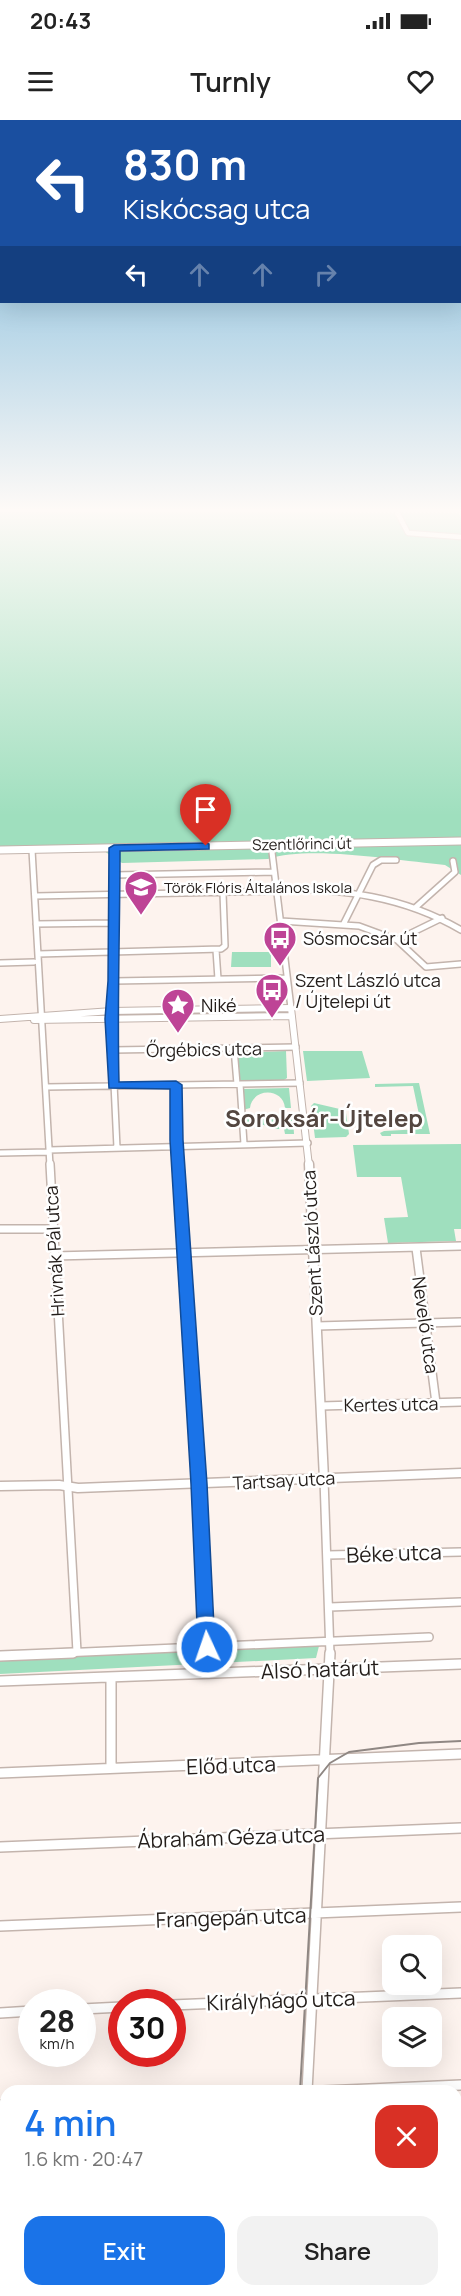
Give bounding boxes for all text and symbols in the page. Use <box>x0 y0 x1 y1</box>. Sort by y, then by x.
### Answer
text: 20:43 <box>30 6 91 36</box>
text: Turnly <box>190 63 271 100</box>
icon: menu <box>24 65 57 98</box>
icon: heart <box>404 65 437 98</box>
text: 830 m <box>123 135 247 193</box>
icon: left <box>24 144 102 222</box>
text: Kiskócsag utca <box>123 190 310 227</box>
icon: left <box>120 258 153 291</box>
icon: ahead <box>183 258 216 291</box>
icon: ahead <box>246 258 279 291</box>
icon: right <box>309 258 342 291</box>
pin <box>180 784 231 846</box>
icon: arrive <box>189 793 222 826</box>
street label: Szentlőrinci út <box>252 833 352 855</box>
school or university icon: Török Flóris Általános Iskola <box>123 869 159 916</box>
place label: Török Flóris Általános Iskola <box>164 877 352 898</box>
bus stop icon: Sósmocsár út <box>262 920 298 967</box>
place label: Sósmocsár út <box>303 926 417 950</box>
place label: Szent László utca / Újtelepi út <box>295 968 441 1013</box>
bus stop icon: Szent László utca / Újtelepi út <box>254 972 290 1019</box>
place icon: Niké <box>160 987 196 1034</box>
place label: Niké <box>201 993 237 1017</box>
street label: Őrgébics utca <box>146 1036 262 1062</box>
district label: Soroksár-Újtelep <box>225 1101 423 1134</box>
street label: Szent László utca <box>296 1170 328 1316</box>
street label: Hrivnák Pál utca <box>39 1185 69 1317</box>
street label: Nevelő utca <box>407 1275 445 1375</box>
street label: Kertes utca <box>343 1391 439 1417</box>
street label: Tartsay utca <box>232 1465 336 1495</box>
street label: Béke utca <box>346 1537 442 1569</box>
position arrow <box>175 1615 239 1679</box>
street label: Alsó határút <box>260 1653 380 1685</box>
street label: Előd utca <box>186 1749 276 1781</box>
street label: Ábrahám Géza utca <box>137 1820 325 1854</box>
street label: Frangepán utca <box>155 1900 307 1934</box>
map controls <box>382 1935 442 2067</box>
button: search <box>382 1935 442 1995</box>
street label: Királyhágó utca <box>206 1983 356 2017</box>
speed limit sign: 30 <box>108 1989 186 2067</box>
text: 28 <box>39 2000 75 2041</box>
button: layers <box>382 2007 442 2067</box>
text: km/h <box>40 2033 74 2054</box>
text: 4 min <box>24 2098 116 2147</box>
button: close <box>375 2105 438 2168</box>
text: 1.6 km · 20:47 <box>24 2145 143 2172</box>
button: Exit <box>24 2216 225 2285</box>
button: Share <box>237 2216 438 2285</box>

